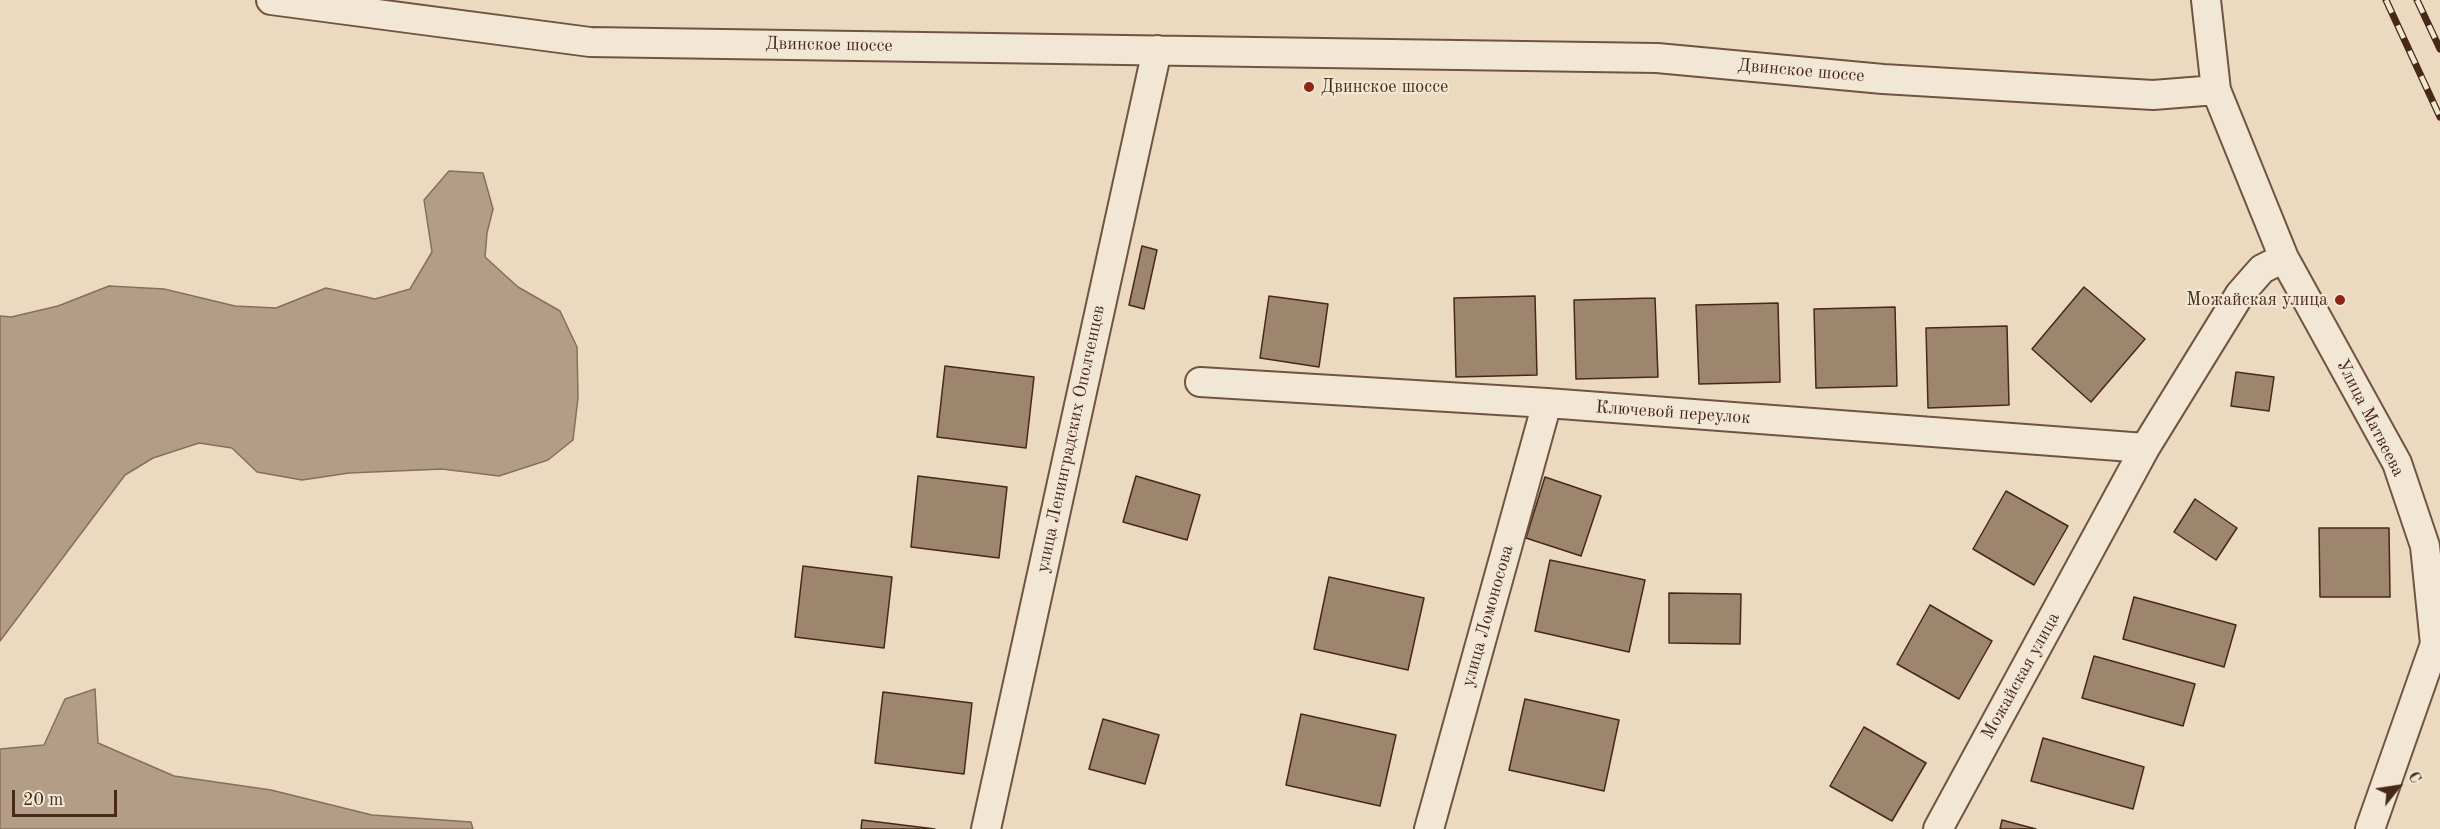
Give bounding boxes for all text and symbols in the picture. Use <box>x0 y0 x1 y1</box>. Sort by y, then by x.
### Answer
street label: Двинское шоссе <box>765 33 893 57</box>
street label: Двинское шоссе <box>1737 55 1865 87</box>
place label: Двинское шоссе <box>1321 76 1448 98</box>
marker: Двинское шоссе <box>1302 80 1316 94</box>
place label: Можайская улица <box>2186 289 2328 311</box>
marker: Можайская улица <box>2333 293 2347 307</box>
street label: улица Ленинградских Ополченцев <box>1032 303 1110 575</box>
street label: Улица Матвеева <box>2331 356 2409 480</box>
street label: Ключевой переулок <box>1595 397 1751 429</box>
street label: улица Ломоносова <box>1457 543 1519 689</box>
street label: Можайская улица <box>1977 609 2065 743</box>
north arrow <box>2368 757 2428 817</box>
text: С <box>2404 769 2423 787</box>
scale bar <box>15 778 120 816</box>
text: 20 m <box>23 791 63 809</box>

